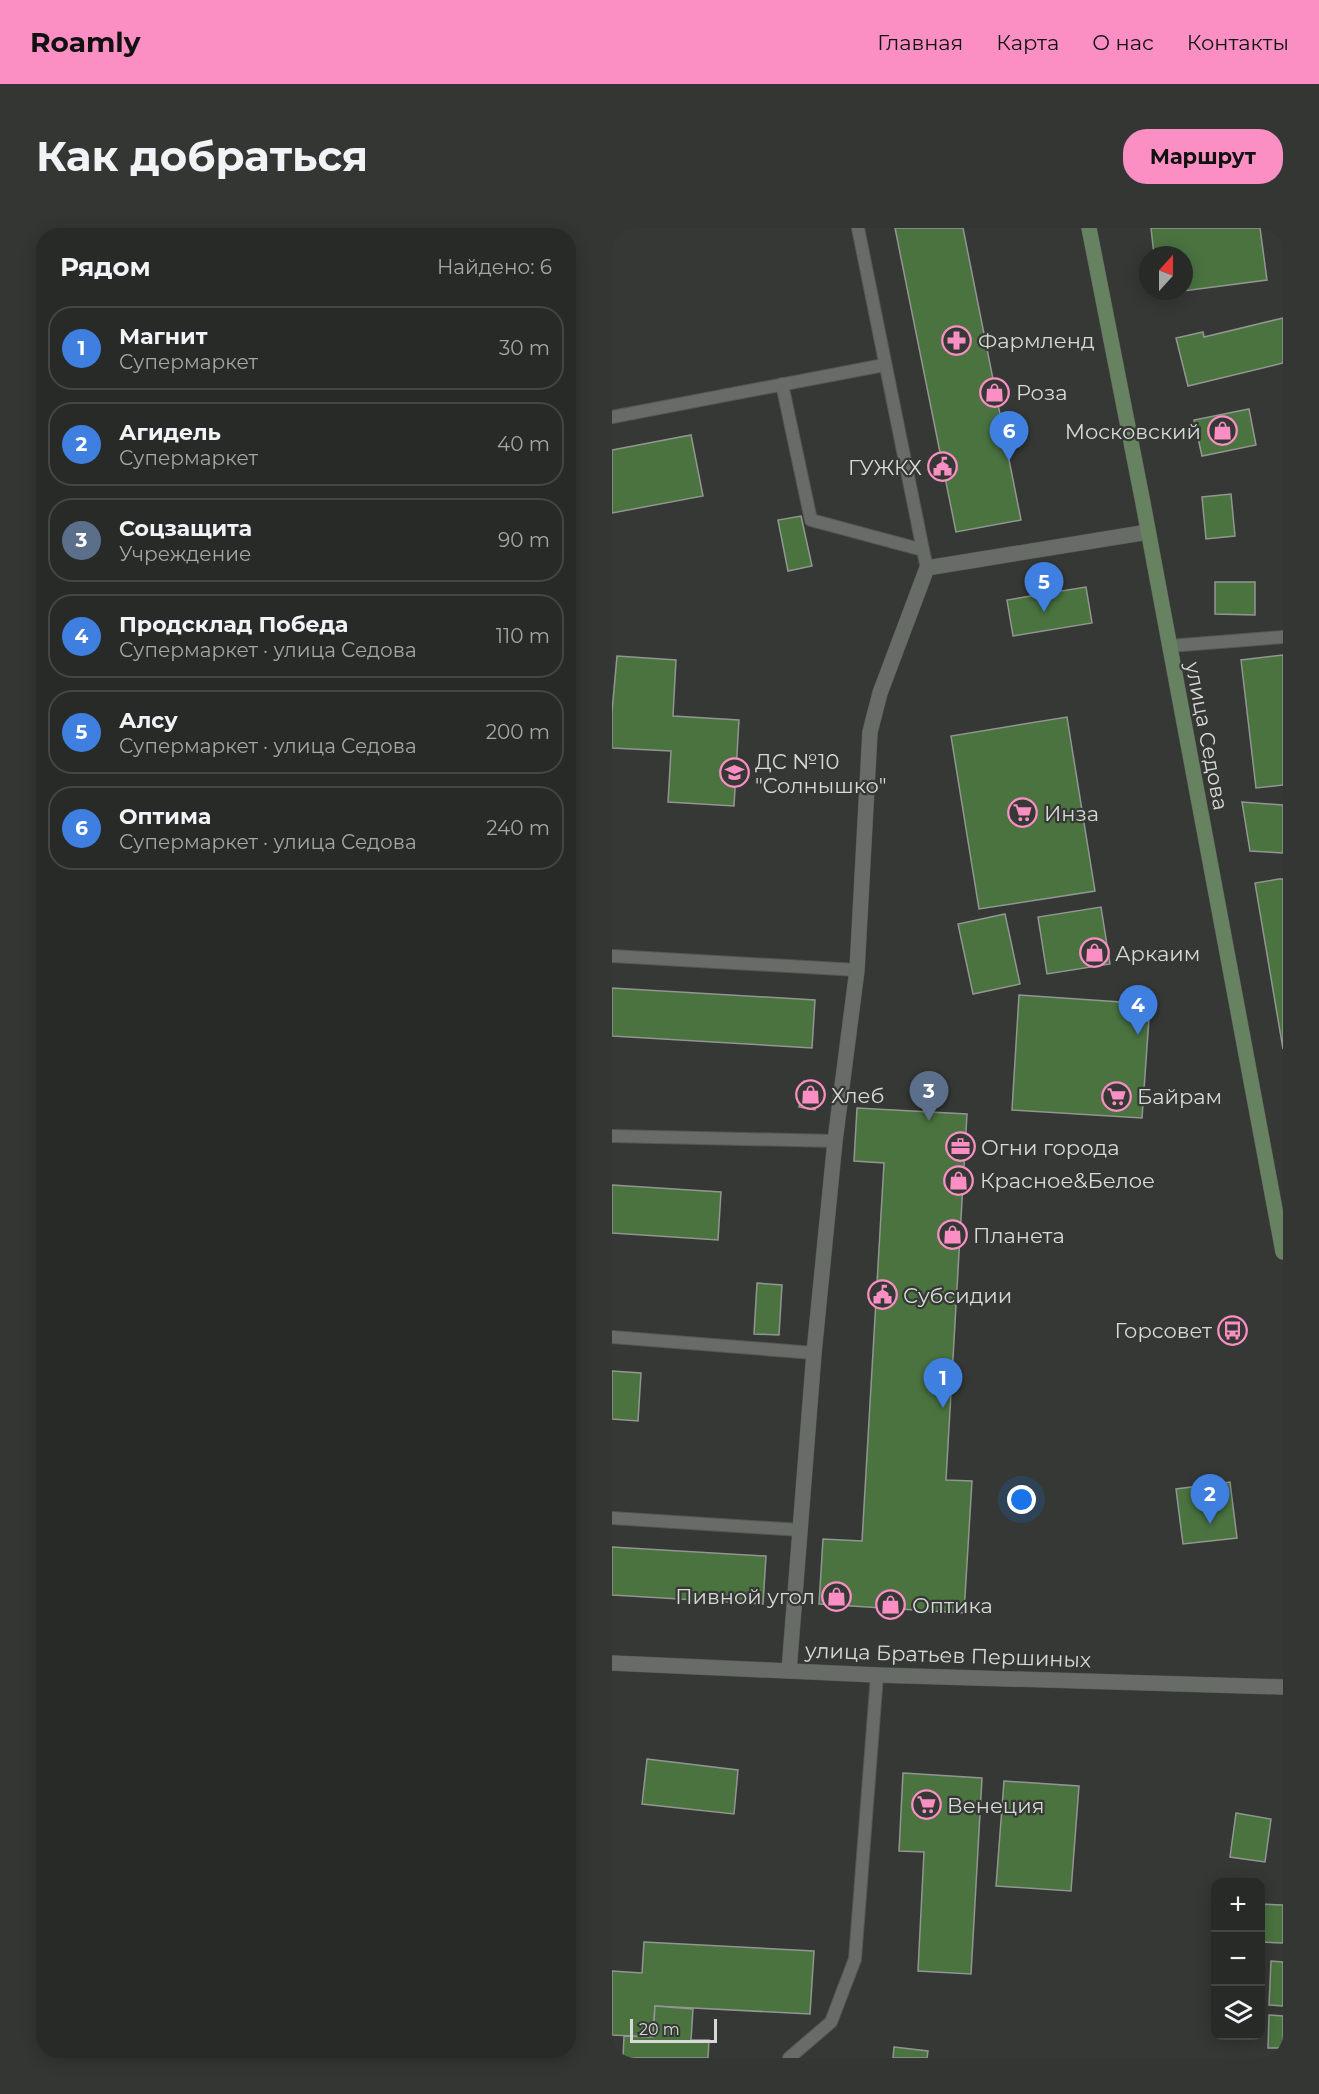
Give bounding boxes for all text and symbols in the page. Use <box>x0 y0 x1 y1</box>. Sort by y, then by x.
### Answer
text: Roamly <box>30 25 140 59</box>
text: Главная <box>877 30 963 55</box>
text: Карта <box>996 30 1059 55</box>
text: О нас <box>1092 30 1154 55</box>
text: Контакты <box>1187 30 1289 55</box>
button: Маршрут <box>1123 129 1283 184</box>
text: Как добраться <box>36 130 368 182</box>
north arrow <box>1139 246 1193 300</box>
text: Рядом <box>60 251 151 283</box>
text: Найдено: 6 <box>437 255 552 279</box>
text: Магнит <box>119 323 207 350</box>
pharmacy icon: Фармленд <box>941 324 973 356</box>
place label: Фармленд <box>978 328 1095 353</box>
text: 1 <box>78 336 85 360</box>
text: 30 m <box>499 336 550 360</box>
text: Супермаркет <box>119 350 258 374</box>
shop icon: Роза <box>979 376 1011 408</box>
place label: Роза <box>1016 380 1067 405</box>
pin: 6 <box>990 412 1028 461</box>
shop icon: Московский <box>1206 415 1238 447</box>
text: Агидель <box>119 419 221 446</box>
place label: Московский <box>1065 419 1201 444</box>
text: 2 <box>76 432 87 456</box>
text: 40 m <box>497 432 550 456</box>
text: Супермаркет <box>119 446 258 470</box>
public building icon: ГУЖКХ <box>927 451 959 483</box>
place label: ГУЖКХ <box>848 455 922 480</box>
text: Соцзащита <box>119 515 252 542</box>
text: 3 <box>76 528 87 552</box>
text: 90 m <box>498 528 550 552</box>
text: Учреждение <box>119 542 251 566</box>
pin: 5 <box>1024 562 1064 612</box>
text: Продсклад Победа <box>119 611 348 638</box>
text: 4 <box>75 624 88 648</box>
text: 110 m <box>496 624 550 648</box>
text: Супермаркет · улица Седова <box>119 638 417 662</box>
street label: улица Седова <box>1180 659 1234 812</box>
text: Алсу <box>119 707 178 734</box>
text: 5 <box>76 720 87 744</box>
text: 200 m <box>486 720 550 744</box>
text: Супермаркет · улица Седова <box>119 734 417 758</box>
place label: ДС №10 "Солнышко" <box>755 749 886 798</box>
school or university icon: ДС №10 "Солнышко" <box>718 757 750 789</box>
supermarket icon: Инза <box>1007 797 1039 829</box>
place label: Инза <box>1044 801 1099 826</box>
text: Оптима <box>119 803 211 830</box>
text: 6 <box>75 816 88 840</box>
text: 240 m <box>486 816 550 840</box>
text: Супермаркет · улица Седова <box>119 830 417 854</box>
shop icon: Аркаим <box>1078 937 1110 969</box>
place label: Аркаим <box>1115 941 1200 966</box>
pin: 4 <box>1118 986 1158 1035</box>
pin: 3 <box>910 1072 948 1121</box>
shop icon: Хлеб <box>794 1079 826 1111</box>
supermarket icon: Байрам <box>1100 1080 1132 1112</box>
place label: Хлеб <box>831 1083 884 1108</box>
place label: Байрам <box>1137 1084 1222 1109</box>
office icon: Огни города <box>944 1131 976 1163</box>
place label: Огни города <box>981 1135 1119 1160</box>
shop icon: Красное&Белое <box>943 1164 975 1196</box>
place label: Красное&Белое <box>980 1168 1155 1193</box>
shop icon: Планета <box>936 1219 968 1251</box>
place label: Планета <box>973 1223 1065 1248</box>
public building icon: Субсидии <box>866 1279 898 1311</box>
place label: Субсидии <box>903 1283 1012 1308</box>
bus stop icon: Горсовет <box>1217 1314 1249 1346</box>
place label: Горсовет <box>1115 1318 1212 1343</box>
pin: 1 <box>924 1358 962 1408</box>
pin: 2 <box>1190 1474 1230 1524</box>
your location <box>1007 1485 1036 1514</box>
shop icon: Пивной угол <box>820 1580 852 1612</box>
place label: Пивной угол <box>675 1584 815 1609</box>
shop icon: Оптика <box>875 1589 907 1621</box>
place label: Оптика <box>912 1593 993 1618</box>
street label: улица Братьев Першиных <box>804 1637 1091 1672</box>
supermarket icon: Венеция <box>910 1789 942 1821</box>
place label: Венеция <box>947 1793 1044 1818</box>
map controls <box>1211 1878 1265 2040</box>
button: + <box>1211 1878 1265 1932</box>
button: − <box>1211 1932 1265 1986</box>
button: layers <box>1211 1986 1265 2040</box>
scale bar <box>630 2016 717 2044</box>
text: 20 m <box>639 2020 680 2039</box>

